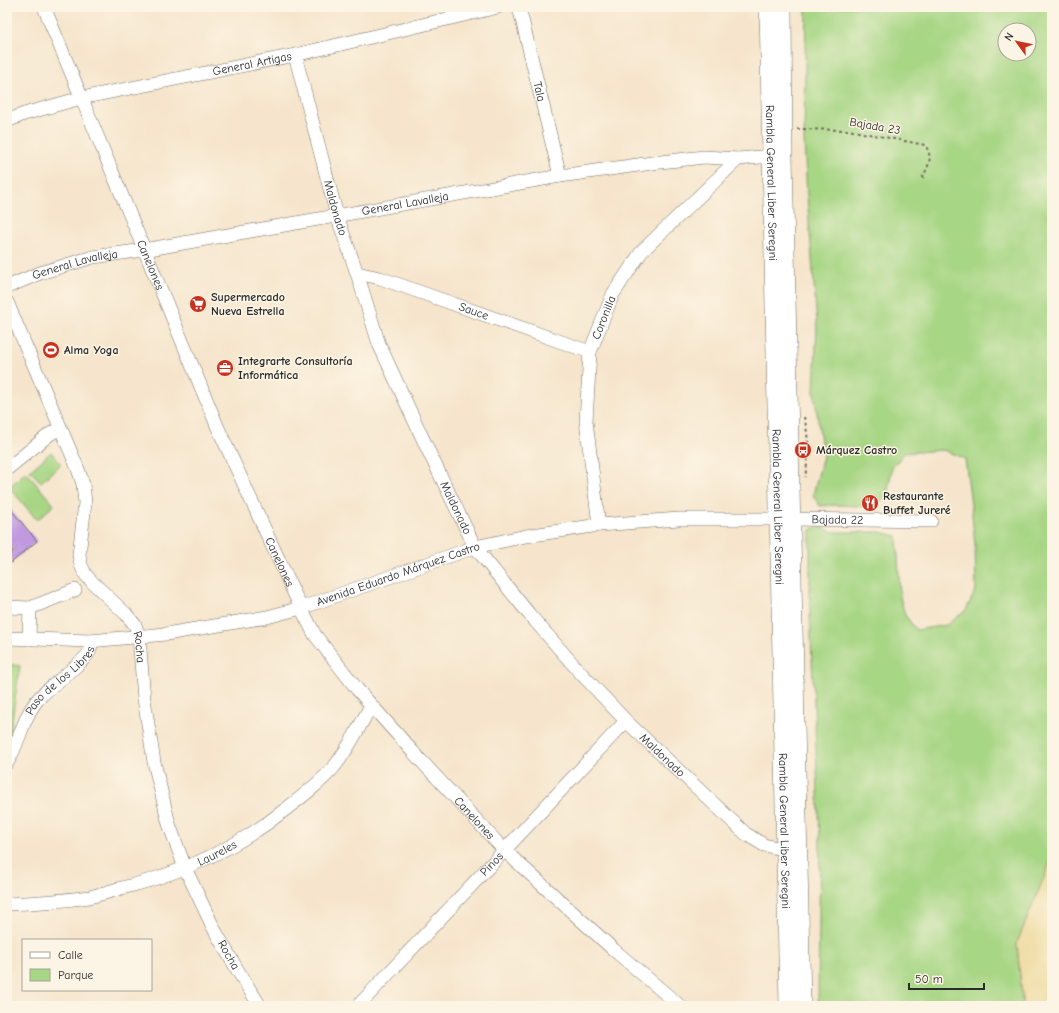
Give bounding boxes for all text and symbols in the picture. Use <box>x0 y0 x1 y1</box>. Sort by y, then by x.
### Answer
north arrow <box>997 22 1037 62</box>
text: N <box>1002 30 1016 43</box>
street label: General Artigas <box>211 49 293 78</box>
street label: Tala <box>530 80 549 103</box>
street label: Rambla General Liber Seregni <box>763 105 780 261</box>
street label: Bajada 23 <box>848 115 902 137</box>
street label: Maldonado <box>321 178 350 237</box>
street label: General Lavalleja <box>361 189 450 218</box>
street label: Canelones <box>134 238 167 292</box>
street label: General Lavalleja <box>30 247 119 283</box>
place label: Supermercado Nueva Estrella <box>211 290 285 318</box>
supermarket icon: Supermercado Nueva Estrella <box>188 294 208 314</box>
street label: Coronilla <box>589 294 619 341</box>
street label: Sauce <box>457 299 491 323</box>
sports icon: Alma Yoga <box>41 340 61 360</box>
place label: Alma Yoga <box>64 343 119 357</box>
place label: Integrarte Consultoría Informática <box>238 354 353 382</box>
office icon: Integrarte Consultoría Informática <box>215 358 235 378</box>
street label: Rambla General Liber Seregni <box>769 429 787 585</box>
bus stop icon: Márquez Castro <box>793 440 813 460</box>
place label: Márquez Castro <box>816 443 897 457</box>
street label: Maldonado <box>437 479 475 536</box>
place label: Restaurante Buffet Jureré <box>883 489 951 517</box>
restaurant icon: Restaurante Buffet Jureré <box>860 493 880 513</box>
street label: Bajada 22 <box>811 512 863 527</box>
street label: Canelones <box>262 535 297 589</box>
street label: Avenida Eduardo Márquez Castro <box>315 539 481 609</box>
street label: Rocha <box>131 629 148 663</box>
street label: Paso de los Libres <box>22 645 98 717</box>
street label: Maldonado <box>637 730 688 780</box>
street label: Rambla General Liber Seregni <box>776 753 793 909</box>
street label: Canelones <box>451 794 497 842</box>
street label: Laureles <box>195 837 239 869</box>
street label: Pinos <box>477 849 506 879</box>
street label: Rocha <box>215 938 243 972</box>
legend <box>22 939 152 991</box>
text: Calle <box>58 948 83 962</box>
scale bar <box>909 965 984 991</box>
text: Parque <box>58 968 93 982</box>
text: 50 m <box>915 972 943 986</box>

